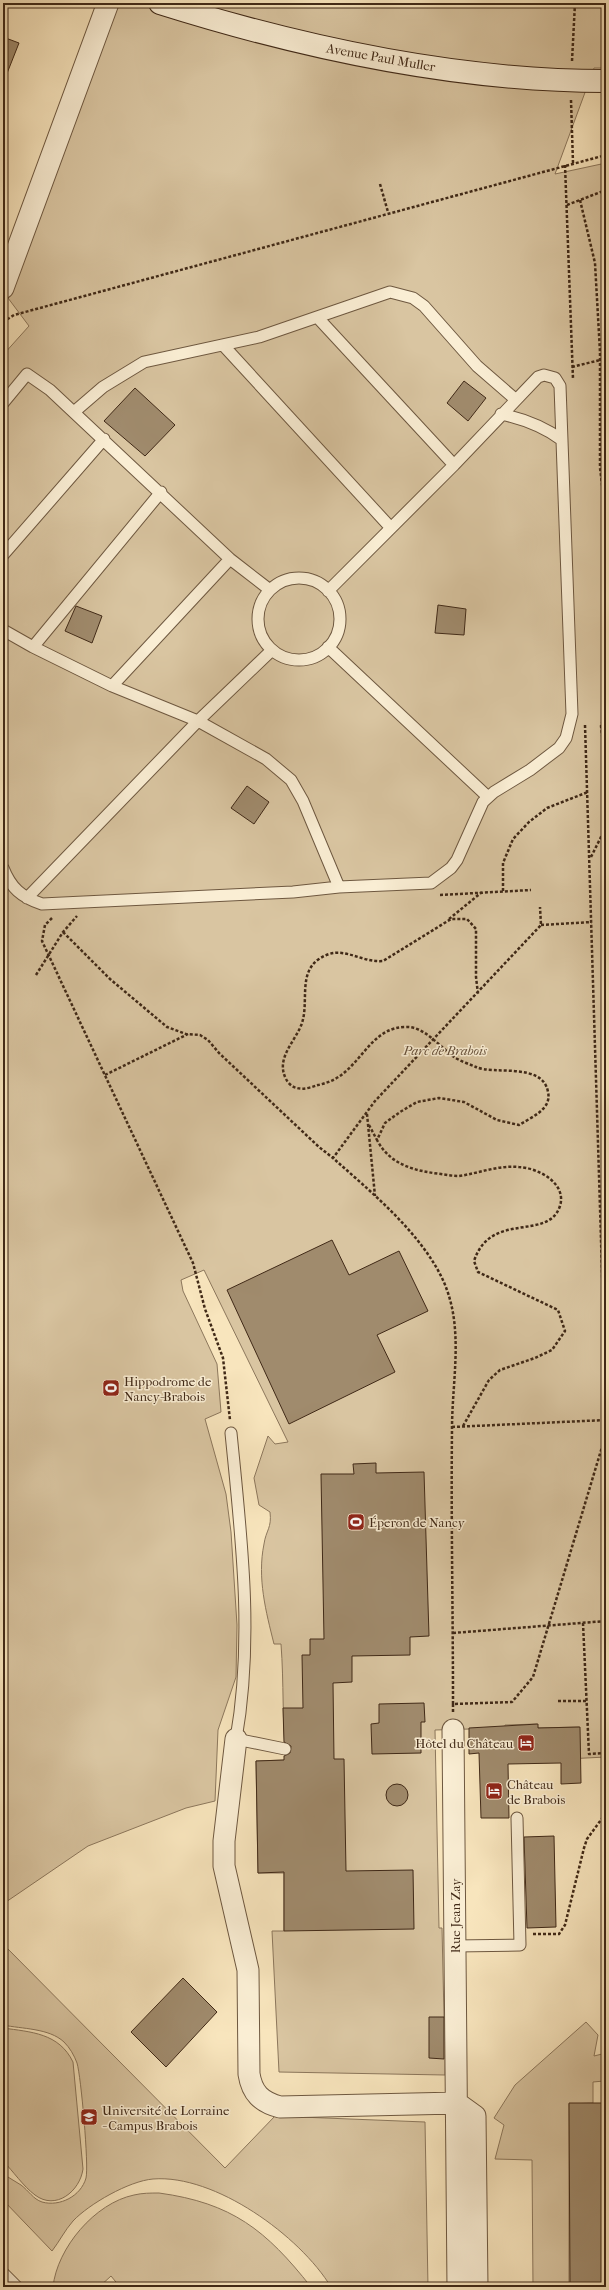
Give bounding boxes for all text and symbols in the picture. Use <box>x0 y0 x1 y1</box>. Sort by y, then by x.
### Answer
street label: Avenue Paul Muller <box>324 40 437 75</box>
park label: Parc de Brabois <box>402 1043 488 1058</box>
place label: Hippodrome de Nancy-Brabois <box>124 1374 212 1404</box>
sports icon: Hippodrome de Nancy-Brabois <box>101 1378 121 1398</box>
sports icon: Éperon de Nancy <box>346 1512 366 1532</box>
place label: Éperon de Nancy <box>369 1515 466 1530</box>
hotel icon: Hôtel du Château <box>516 1733 536 1753</box>
place label: Hôtel du Château <box>415 1736 514 1751</box>
place label: Château de Brabois <box>507 1777 565 1807</box>
hotel icon: Château de Brabois <box>484 1781 504 1801</box>
street label: Rue Jean Zay <box>448 1878 463 1953</box>
place label: Université de Lorraine - Campus Brabois <box>102 2103 230 2133</box>
school or university icon: Université de Lorraine - Campus Brabois <box>79 2107 99 2127</box>

